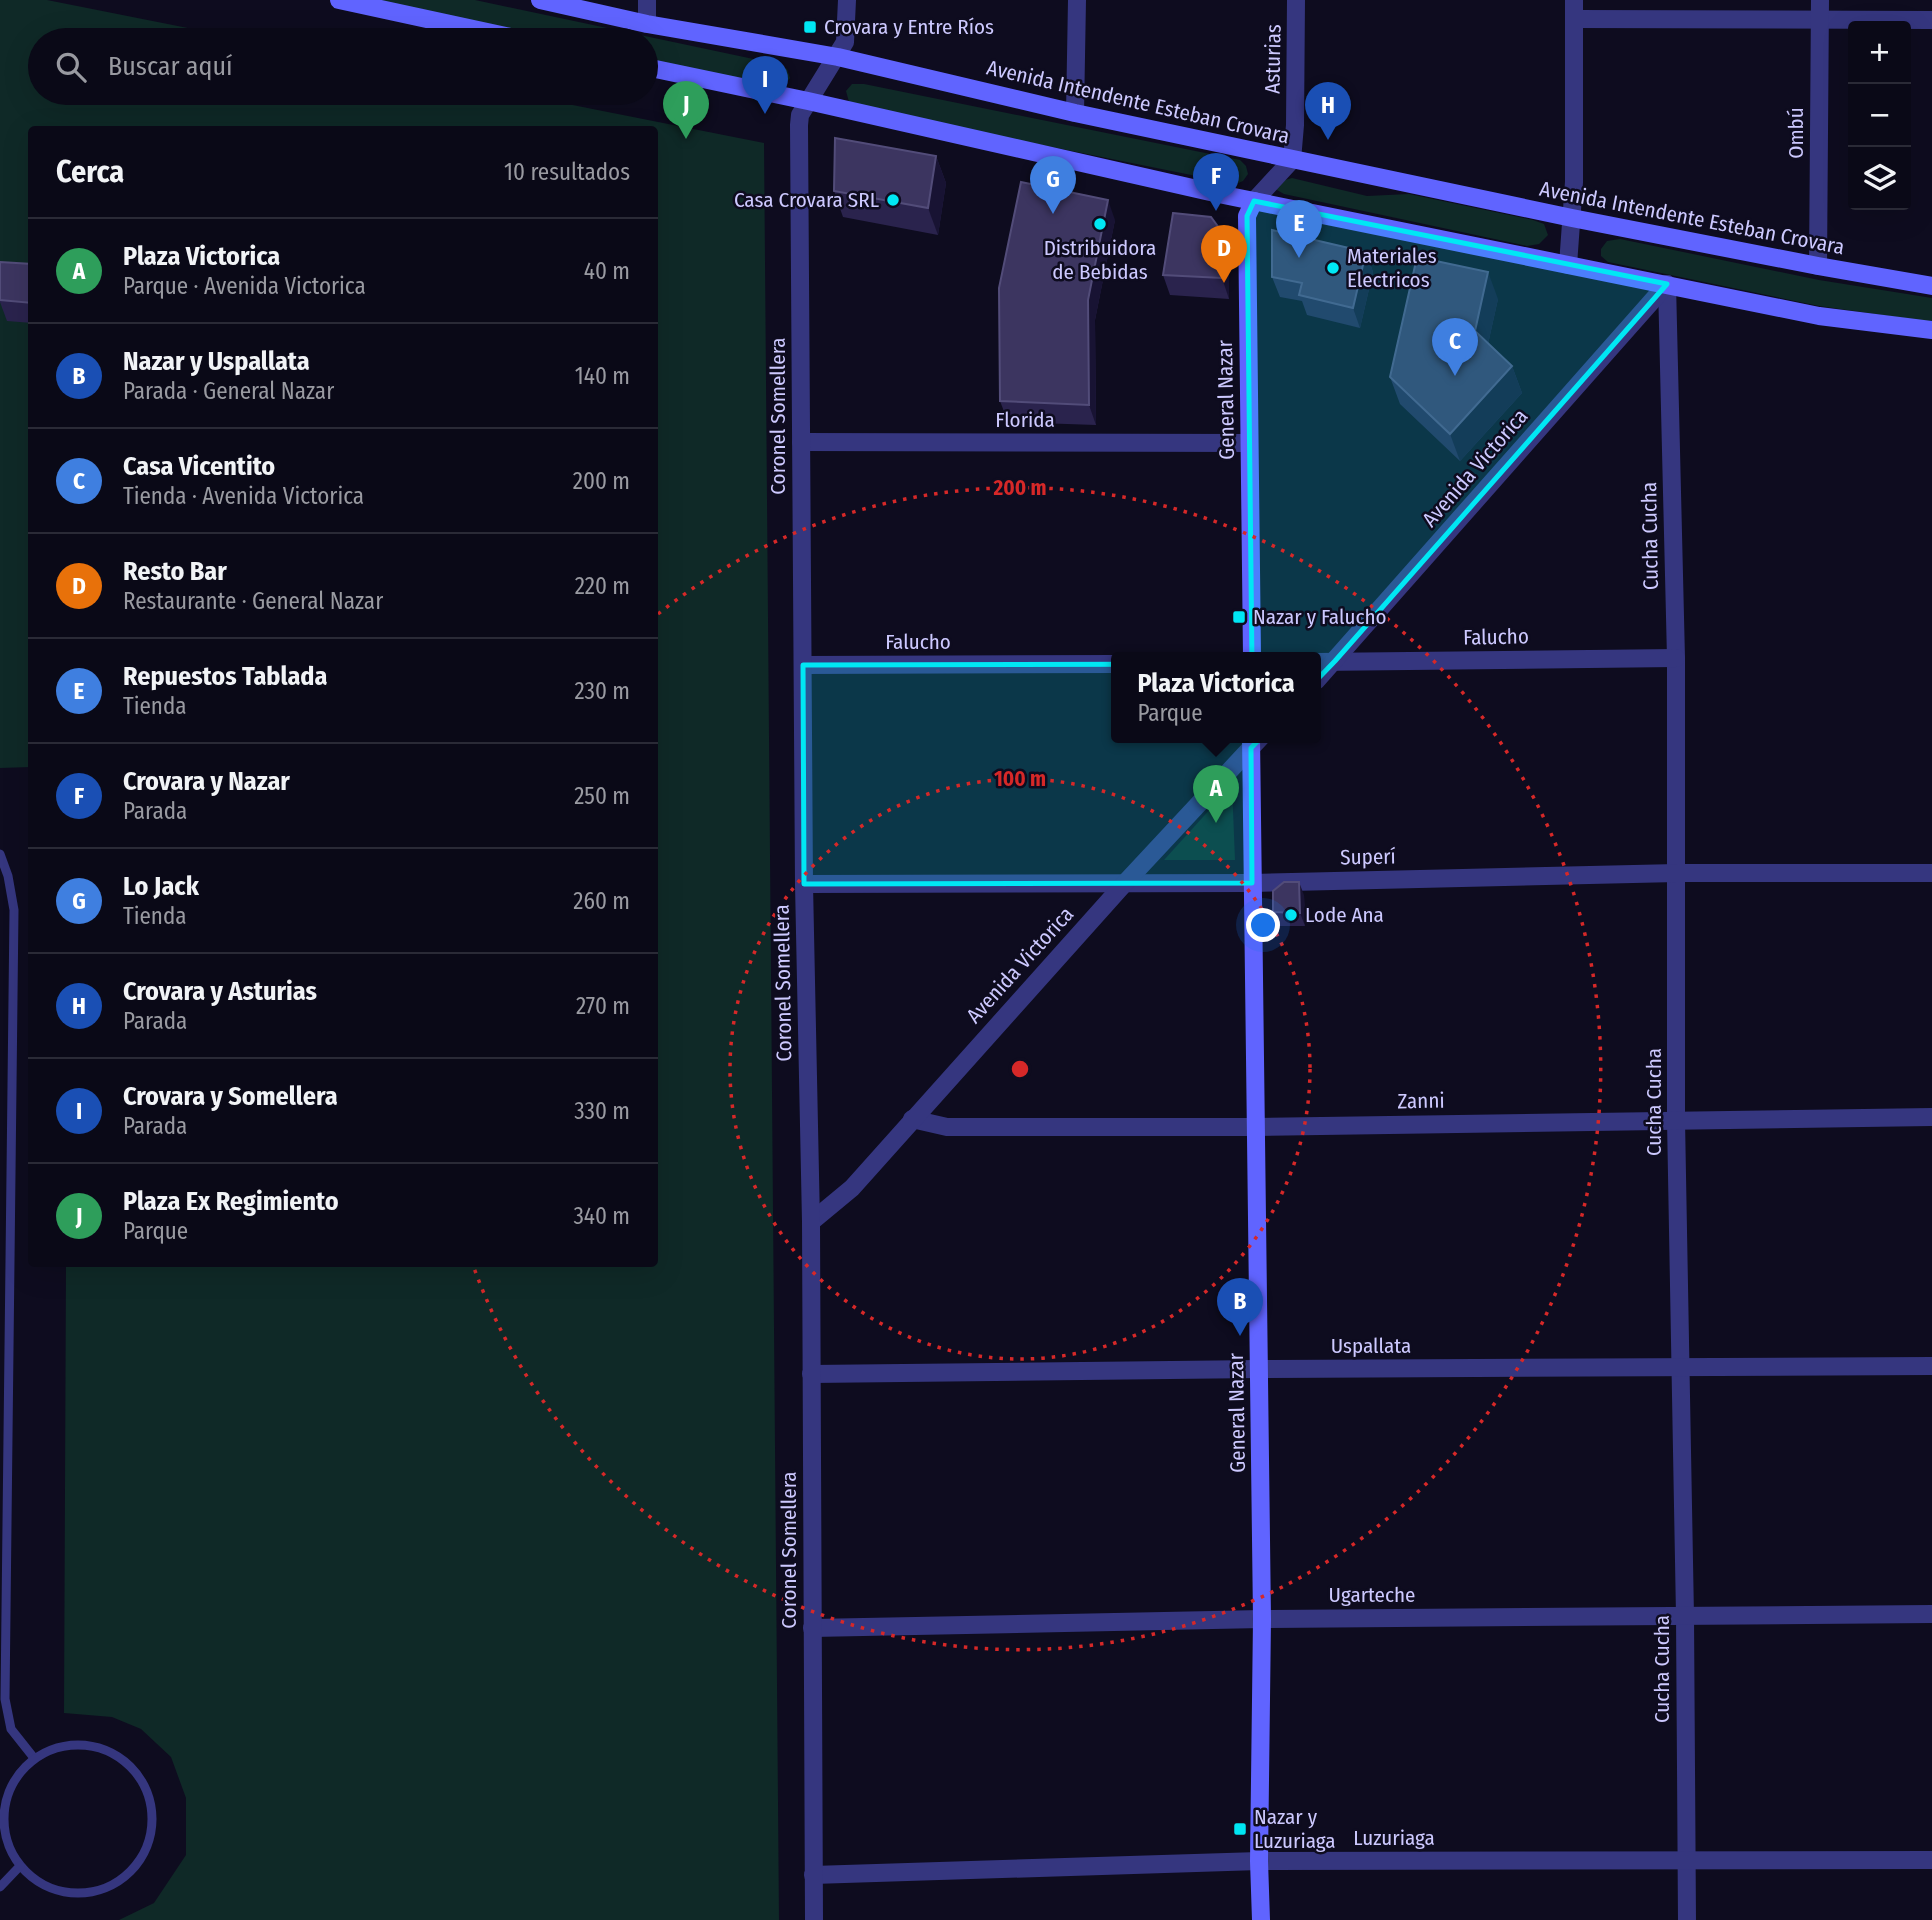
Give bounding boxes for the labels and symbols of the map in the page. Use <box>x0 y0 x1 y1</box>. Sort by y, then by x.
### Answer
place label: Crovara y Entre Ríos <box>824 14 994 40</box>
marker: Crovara y Entre Ríos <box>802 19 818 35</box>
street label: Asturias <box>1259 24 1287 94</box>
street label: Avenida Intendente Esteban Crovara <box>984 54 1292 150</box>
pin: I <box>742 56 788 114</box>
pin: J <box>663 81 709 139</box>
pin: H <box>1305 82 1351 140</box>
street label: Ombú <box>1783 107 1809 159</box>
pin: F <box>1193 153 1239 211</box>
pin: G <box>1030 156 1076 214</box>
street label: Avenida Intendente Esteban Crovara <box>1537 176 1847 260</box>
place label: Casa Crovara SRL <box>734 187 880 213</box>
marker: Casa Crovara SRL <box>885 192 901 208</box>
pin: E <box>1276 200 1322 258</box>
marker: Distribuidora de Bebidas <box>1092 216 1108 232</box>
pin: D <box>1201 225 1247 283</box>
place label: Distribuidora de Bebidas <box>1044 235 1156 285</box>
place label: Materiales Electricos <box>1347 243 1437 293</box>
marker: Materiales Electricos <box>1325 260 1341 276</box>
pin: C <box>1432 318 1478 376</box>
street label: Coronel Somellera <box>765 337 791 495</box>
street label: General Nazar <box>1212 339 1240 460</box>
street label: Avenida Victorica <box>1417 404 1533 532</box>
street label: Florida <box>995 407 1055 433</box>
text: 200 m <box>992 475 1047 501</box>
street label: Cucha Cucha <box>1636 482 1664 590</box>
place label: Nazar y Falucho <box>1253 604 1387 630</box>
marker: Nazar y Falucho <box>1231 609 1247 625</box>
street label: Falucho <box>1463 623 1529 651</box>
street label: Falucho <box>885 629 951 655</box>
pin: A <box>1193 765 1239 823</box>
text: 100 m <box>994 766 1046 792</box>
street label: Superí <box>1340 844 1396 870</box>
street label: Avenida Victorica <box>961 901 1079 1029</box>
place label: Lode Ana <box>1305 902 1384 928</box>
street label: Coronel Somellera <box>769 904 797 1062</box>
marker: Lode Ana <box>1283 907 1299 923</box>
your location <box>1246 908 1280 942</box>
street label: Cucha Cucha <box>1641 1048 1667 1156</box>
centre of rings <box>1008 1057 1032 1081</box>
street label: Zanni <box>1397 1088 1445 1114</box>
pin: B <box>1217 1278 1263 1336</box>
street label: Uspallata <box>1331 1333 1411 1359</box>
street label: General Nazar <box>1223 1352 1251 1473</box>
street label: Coronel Somellera <box>776 1471 802 1629</box>
street label: Ugarteche <box>1329 1582 1415 1608</box>
street label: Cucha Cucha <box>1649 1615 1675 1723</box>
place label: Nazar y Luzuriaga <box>1254 1804 1336 1854</box>
marker: Nazar y Luzuriaga <box>1232 1821 1248 1837</box>
street label: Luzuriaga <box>1353 1825 1435 1851</box>

